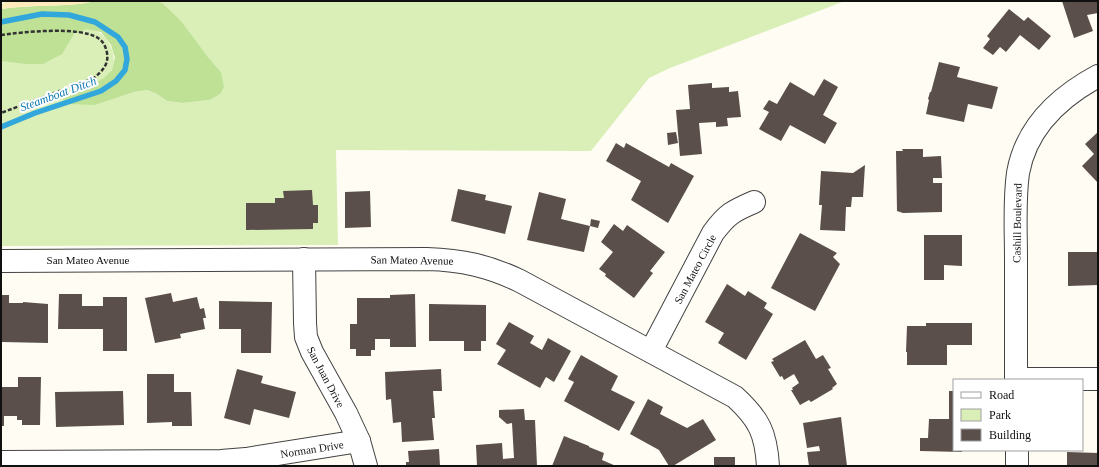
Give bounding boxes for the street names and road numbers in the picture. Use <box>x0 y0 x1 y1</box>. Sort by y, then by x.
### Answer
street label: Cashill Boulevard <box>1010 183 1024 263</box>
street label: San Mateo Circle <box>672 232 718 306</box>
street label: San Mateo Avenue <box>370 253 454 267</box>
street label: San Mateo Avenue <box>47 254 130 266</box>
street label: San Juan Drive <box>305 345 347 410</box>
street label: Norman Drive <box>280 438 345 460</box>

